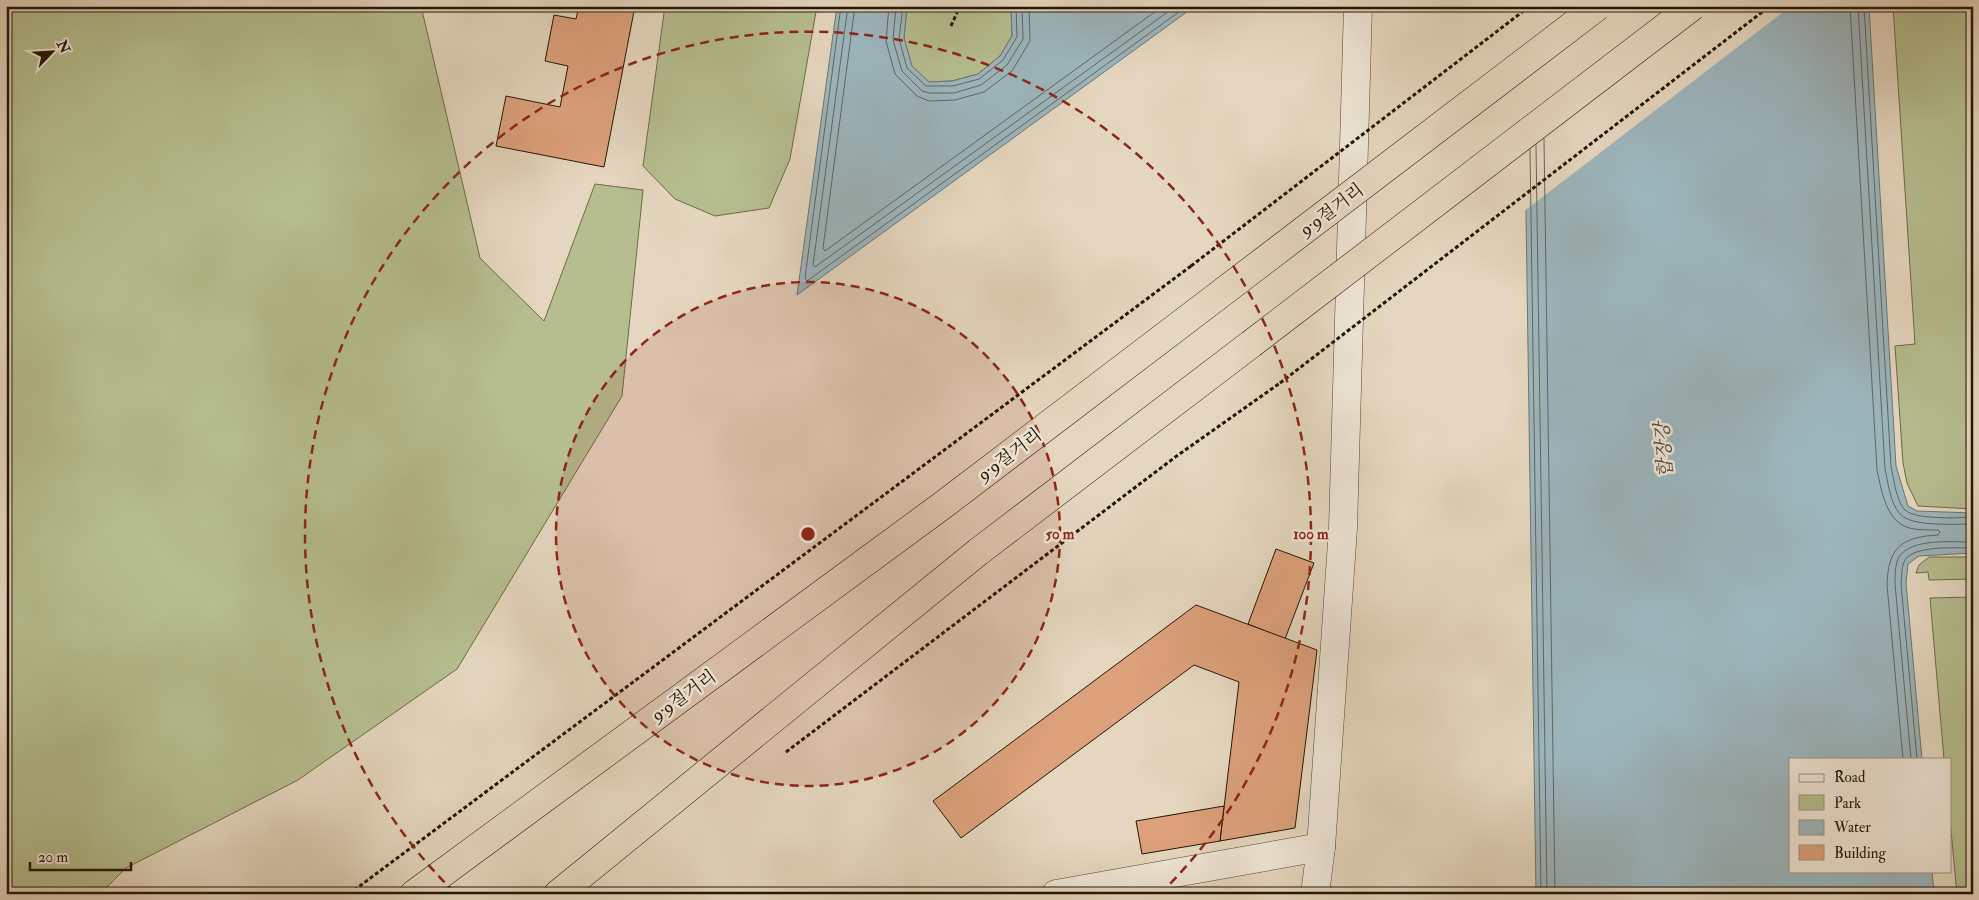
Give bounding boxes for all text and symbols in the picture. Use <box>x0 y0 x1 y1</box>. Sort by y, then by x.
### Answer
north arrow <box>28 28 78 78</box>
text: N <box>53 37 74 56</box>
street label: 9·9절거리 <box>1294 179 1369 243</box>
water label: 합장강 <box>1650 419 1678 478</box>
street label: 9·9절거리 <box>972 424 1047 488</box>
centre of rings <box>799 525 817 543</box>
text: 50 m <box>1046 525 1075 544</box>
text: 100 m <box>1293 525 1329 544</box>
street label: 9·9절거리 <box>646 665 721 728</box>
legend <box>1789 758 1952 872</box>
text: Road <box>1834 768 1866 787</box>
text: Park <box>1834 794 1861 813</box>
text: Water <box>1833 818 1871 837</box>
scale bar <box>30 840 131 872</box>
text: Building <box>1834 844 1886 863</box>
text: 20 m <box>38 848 68 867</box>

